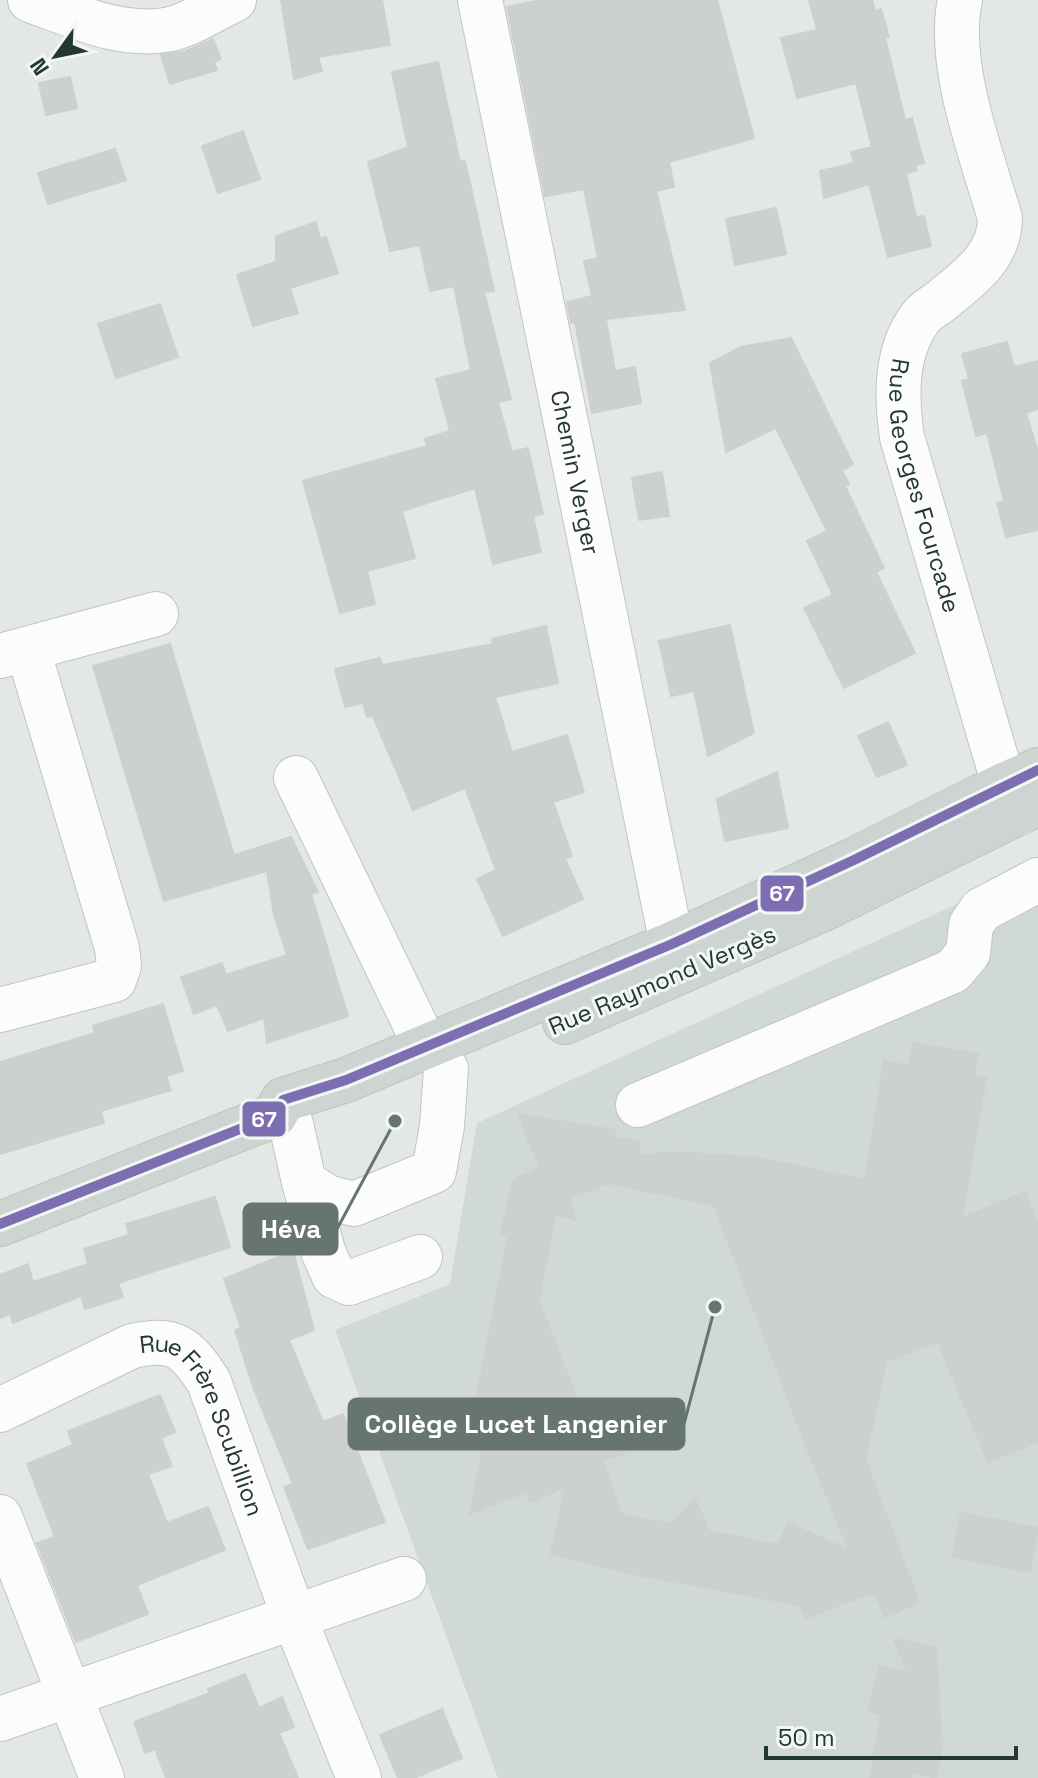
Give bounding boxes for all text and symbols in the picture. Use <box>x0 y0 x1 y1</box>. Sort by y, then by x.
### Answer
north arrow <box>16 16 96 96</box>
text: N <box>23 53 55 81</box>
street label: Rue Georges Fourcade <box>883 356 968 616</box>
street label: Chemin Verger <box>544 387 608 557</box>
line badge: 67 <box>759 874 805 913</box>
text: 67 <box>769 879 795 907</box>
street label: Rue Raymond Vergès <box>544 918 780 1042</box>
line badge: 67 <box>241 1100 287 1138</box>
text: 67 <box>251 1105 277 1133</box>
callout: Héva <box>244 1204 337 1254</box>
text: Héva <box>261 1212 321 1246</box>
street label: Rue Frère Scubillion <box>138 1327 272 1520</box>
callout: Collège Lucet Langenier <box>349 1399 684 1449</box>
text: Collège Lucet Langenier <box>364 1407 668 1441</box>
scale bar <box>766 1710 1016 1760</box>
text: 50 m <box>778 1722 835 1753</box>

